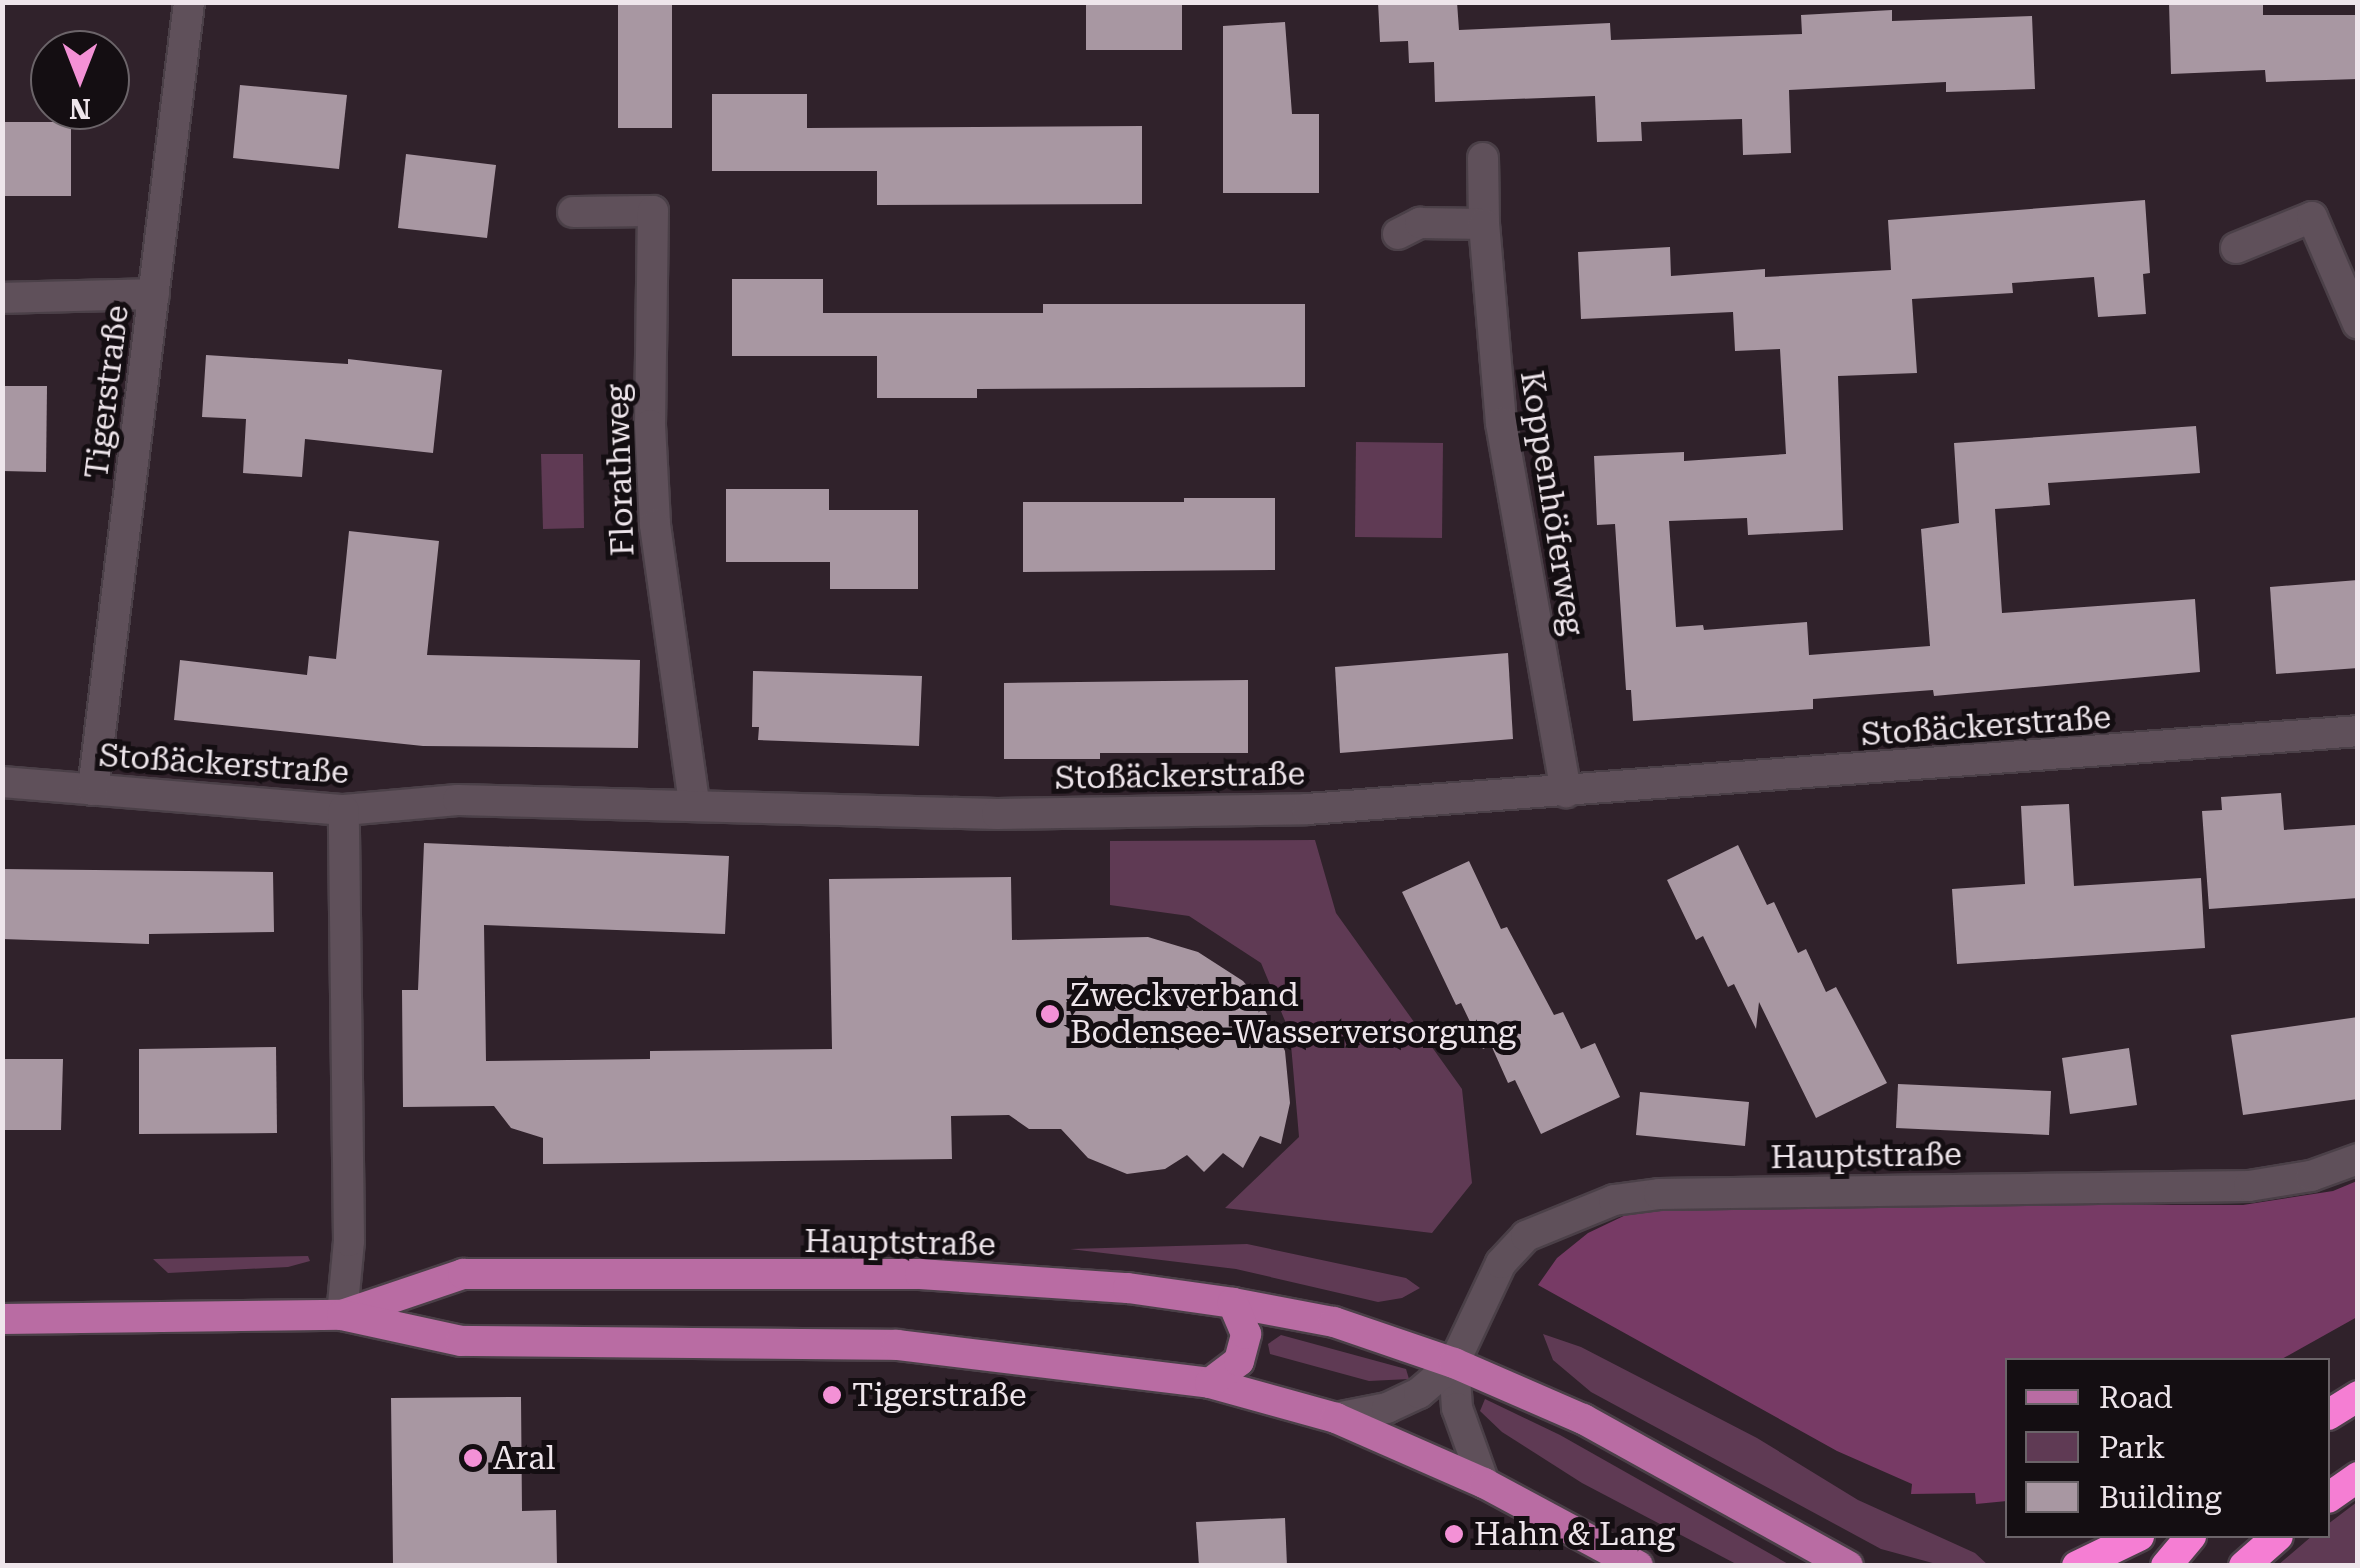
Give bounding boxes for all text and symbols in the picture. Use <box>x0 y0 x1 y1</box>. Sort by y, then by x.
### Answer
north arrow <box>30 30 130 130</box>
text: N <box>69 92 91 125</box>
street label: Tigerstraße <box>77 303 137 481</box>
street label: Koppenhöferweg <box>1512 368 1592 638</box>
street label: Florathweg <box>598 383 642 557</box>
street label: Stoßäckerstraße <box>1860 698 2112 754</box>
street label: Stoßäckerstraße <box>98 736 350 792</box>
street label: Stoßäckerstraße <box>1055 755 1305 797</box>
place label: Zweckverband Bodensee-Wasserversorgung <box>1070 977 1516 1052</box>
marker: Zweckverband Bodensee-Wasserversorgung <box>1039 1003 1061 1025</box>
street label: Hauptstraße <box>1770 1135 1962 1177</box>
street label: Hauptstraße <box>804 1222 996 1264</box>
legend <box>2005 1358 2330 1538</box>
place label: Tigerstraße <box>852 1376 1027 1414</box>
text: Road <box>2099 1380 2173 1415</box>
marker: Tigerstraße <box>821 1384 843 1406</box>
text: Park <box>2099 1430 2165 1465</box>
place label: Aral <box>493 1439 555 1477</box>
marker: Aral <box>462 1447 484 1469</box>
text: Building <box>2099 1480 2222 1515</box>
place label: Hahn & Lang <box>1474 1515 1675 1553</box>
marker: Hahn & Lang <box>1443 1523 1465 1545</box>

